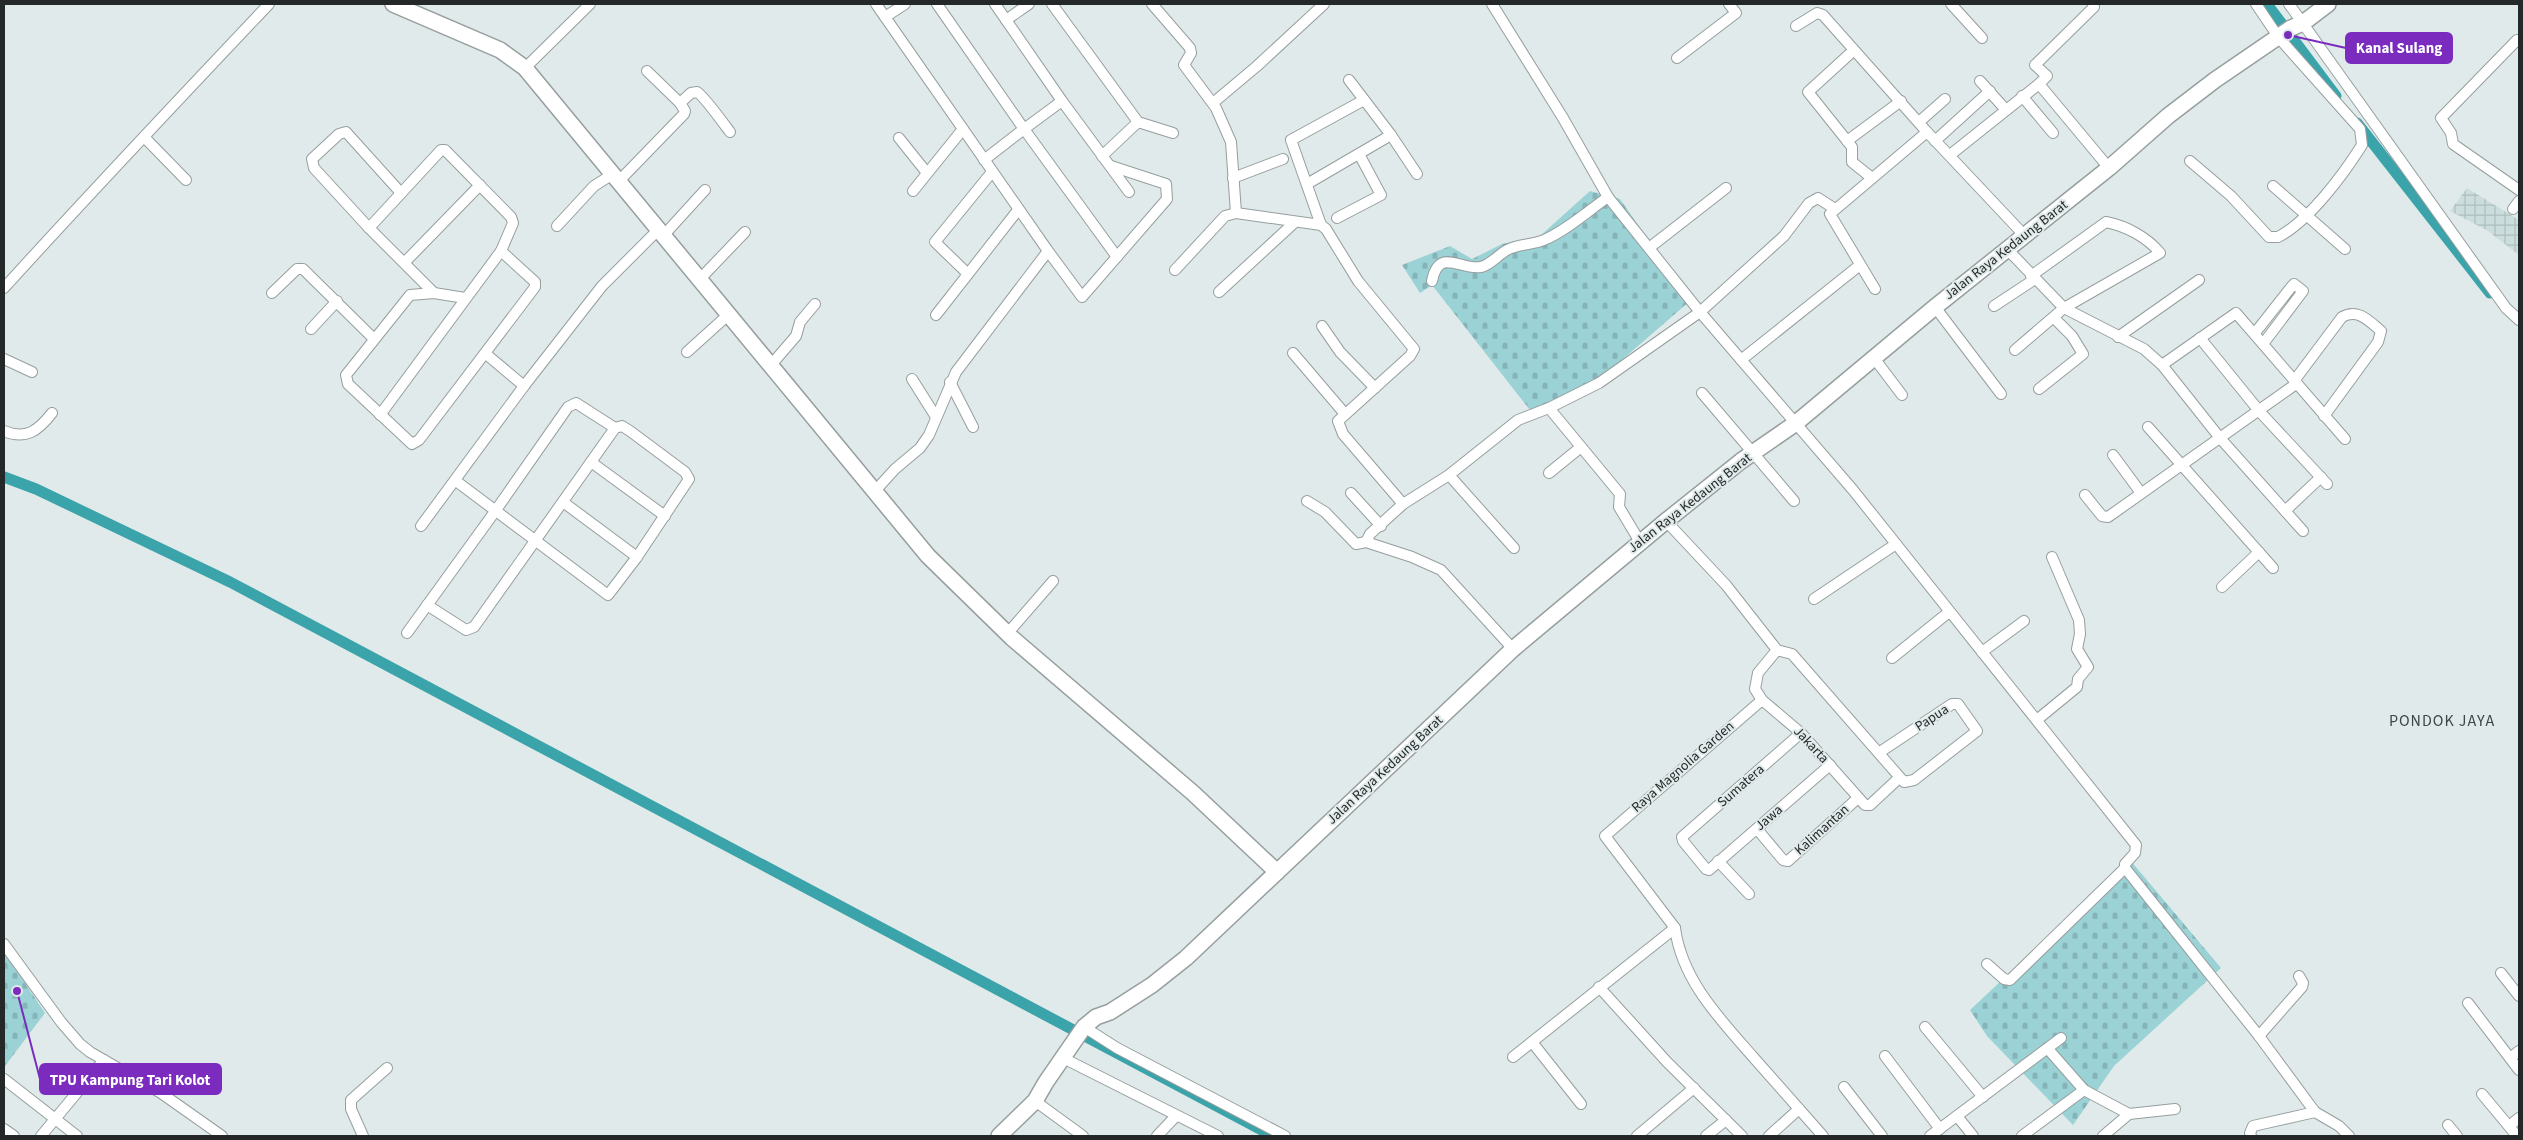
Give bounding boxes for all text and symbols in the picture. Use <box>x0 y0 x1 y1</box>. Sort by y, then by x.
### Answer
callout: Kanal Sulang <box>2346 33 2452 63</box>
text: Kanal Sulang <box>2356 38 2442 59</box>
street label: Jalan Raya Kedaung Barat <box>1940 195 2072 305</box>
street label: Jalan Raya Kedaung Barat <box>1624 448 1756 558</box>
street label: Papua <box>1911 700 1953 736</box>
district label: PONDOK JAYA <box>2389 710 2495 732</box>
street label: Jalan Raya Kedaung Barat <box>1323 711 1448 829</box>
street label: Raya Magnolia Garden <box>1627 717 1739 817</box>
street label: Jakarta <box>1789 722 1833 768</box>
street label: Sumatera <box>1713 760 1769 812</box>
street label: Jawa <box>1751 800 1787 836</box>
street label: Kalimantan <box>1790 800 1854 860</box>
callout: TPU Kampung Tari Kolot <box>40 1064 221 1094</box>
text: TPU Kampung Tari Kolot <box>50 1070 211 1091</box>

